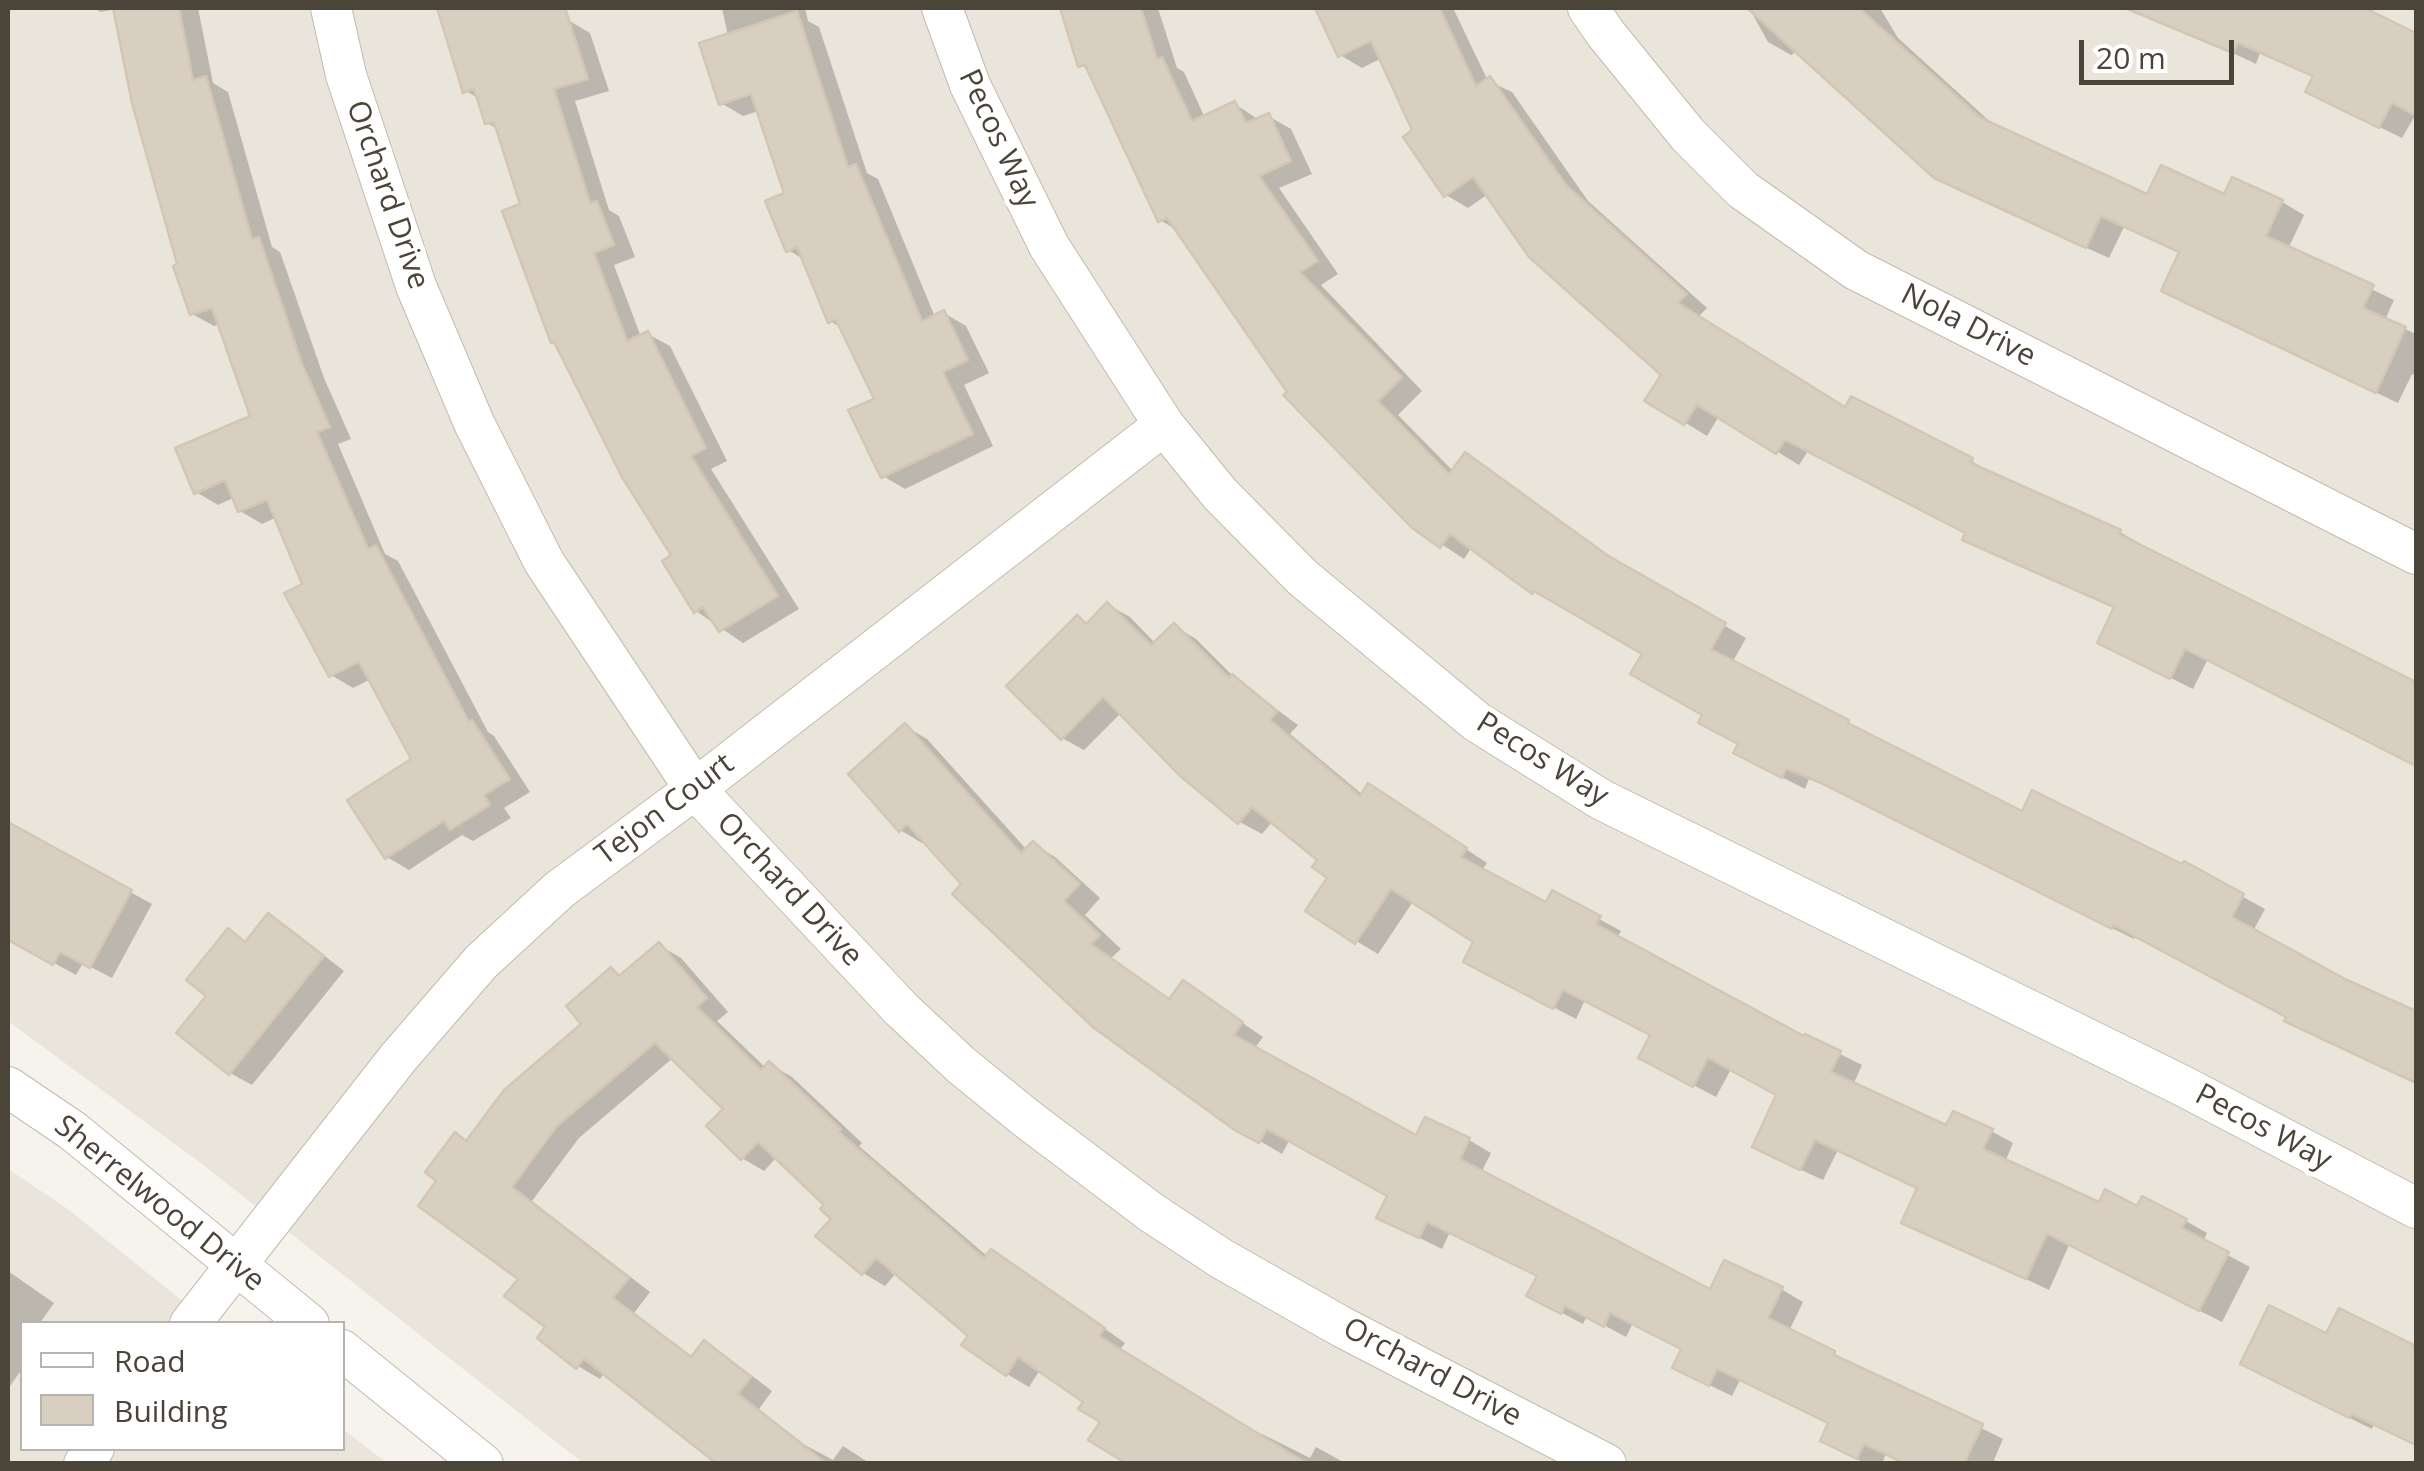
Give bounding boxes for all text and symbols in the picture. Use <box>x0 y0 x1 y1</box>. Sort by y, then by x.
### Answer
scale bar <box>2084 20 2239 82</box>
text: 20 m <box>2096 37 2166 78</box>
street label: Pecos Way <box>950 64 1046 214</box>
street label: Orchard Drive <box>338 96 436 294</box>
street label: Nola Drive <box>1895 277 2041 375</box>
street label: Pecos Way <box>1469 705 1615 815</box>
street label: Tejon Court <box>589 746 741 874</box>
street label: Orchard Drive <box>709 806 869 974</box>
street label: Pecos Way <box>2189 1077 2337 1179</box>
street label: Sherrelwood Drive <box>47 1108 271 1300</box>
street label: Orchard Drive <box>1337 1311 1527 1435</box>
legend <box>20 1321 345 1451</box>
text: Road <box>114 1340 186 1381</box>
text: Building <box>114 1390 228 1431</box>

